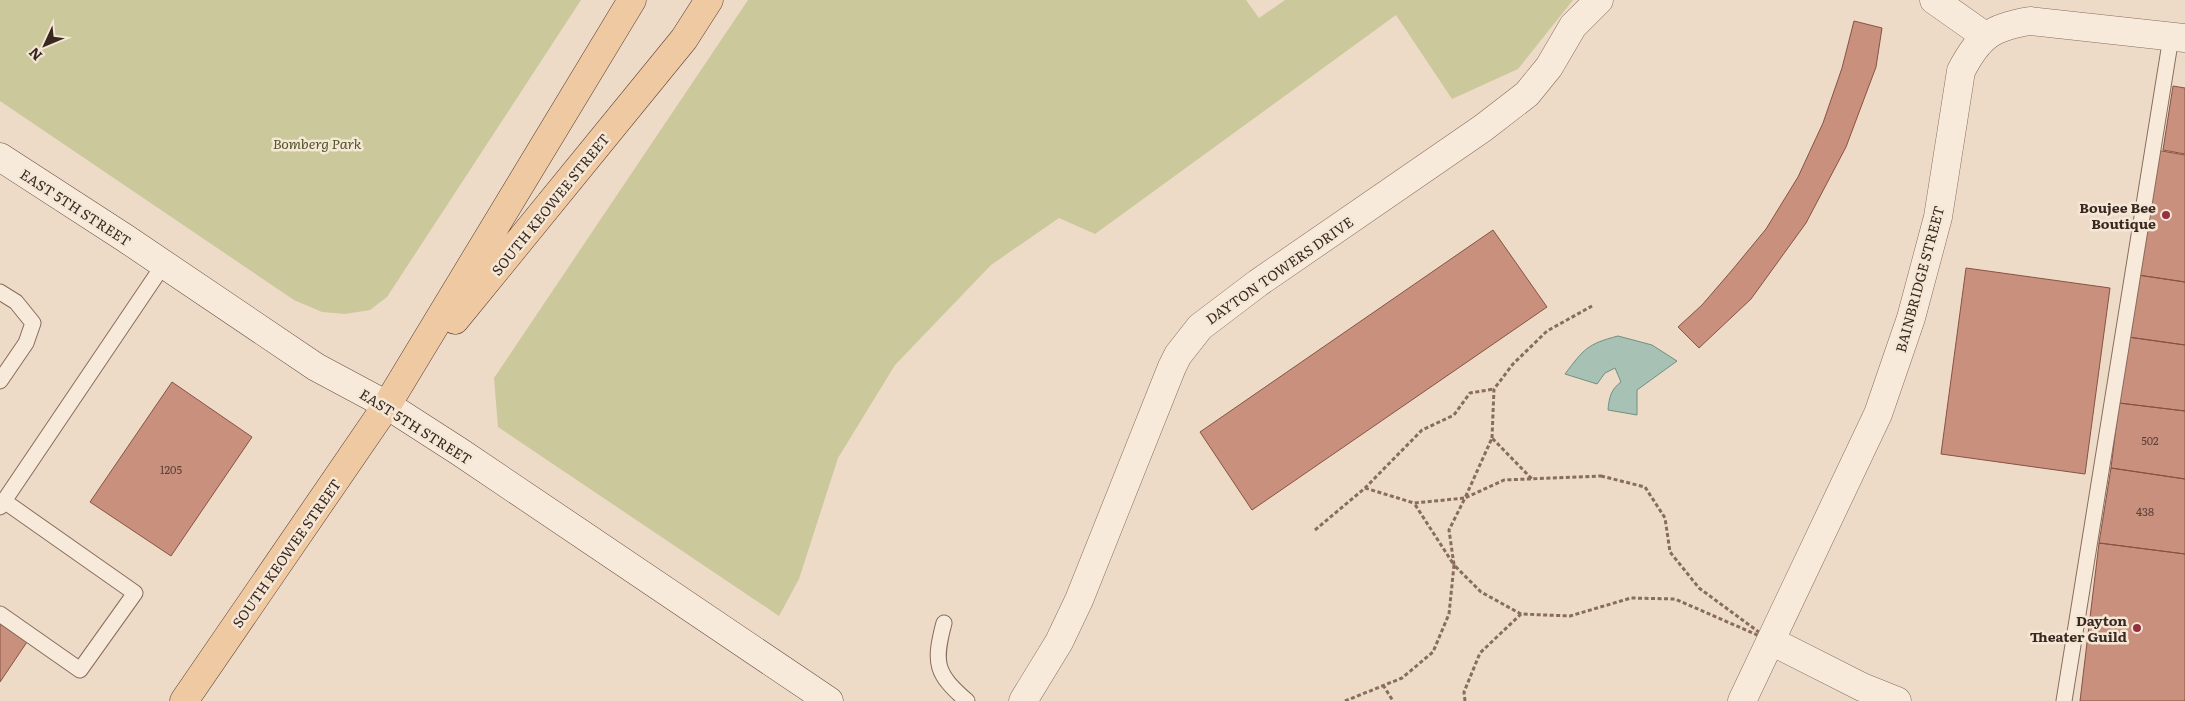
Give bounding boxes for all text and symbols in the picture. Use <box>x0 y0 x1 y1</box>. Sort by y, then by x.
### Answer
north arrow <box>20 20 70 70</box>
text: N <box>23 43 46 66</box>
street label: SOUTH KEOWEE STREET <box>486 129 614 279</box>
park label: Bomberg Park <box>273 133 362 153</box>
street label: EAST 5TH STREET <box>17 164 135 250</box>
place label: Boujee Bee Boutique <box>2079 197 2156 233</box>
street label: BAINBRIDGE STREET <box>1890 203 1948 355</box>
marker: Boujee Bee Boutique <box>2160 209 2172 221</box>
street label: DAYTON TOWERS DRIVE <box>1201 211 1357 329</box>
street label: EAST 5TH STREET <box>356 383 476 469</box>
house number: 502 <box>2141 432 2159 448</box>
house number: 1205 <box>160 461 182 477</box>
street label: SOUTH KEOWEE STREET <box>227 475 345 631</box>
house number: 438 <box>2136 503 2154 519</box>
place label: Dayton Theater Guild <box>2030 610 2127 646</box>
marker: Dayton Theater Guild <box>2131 622 2143 634</box>

